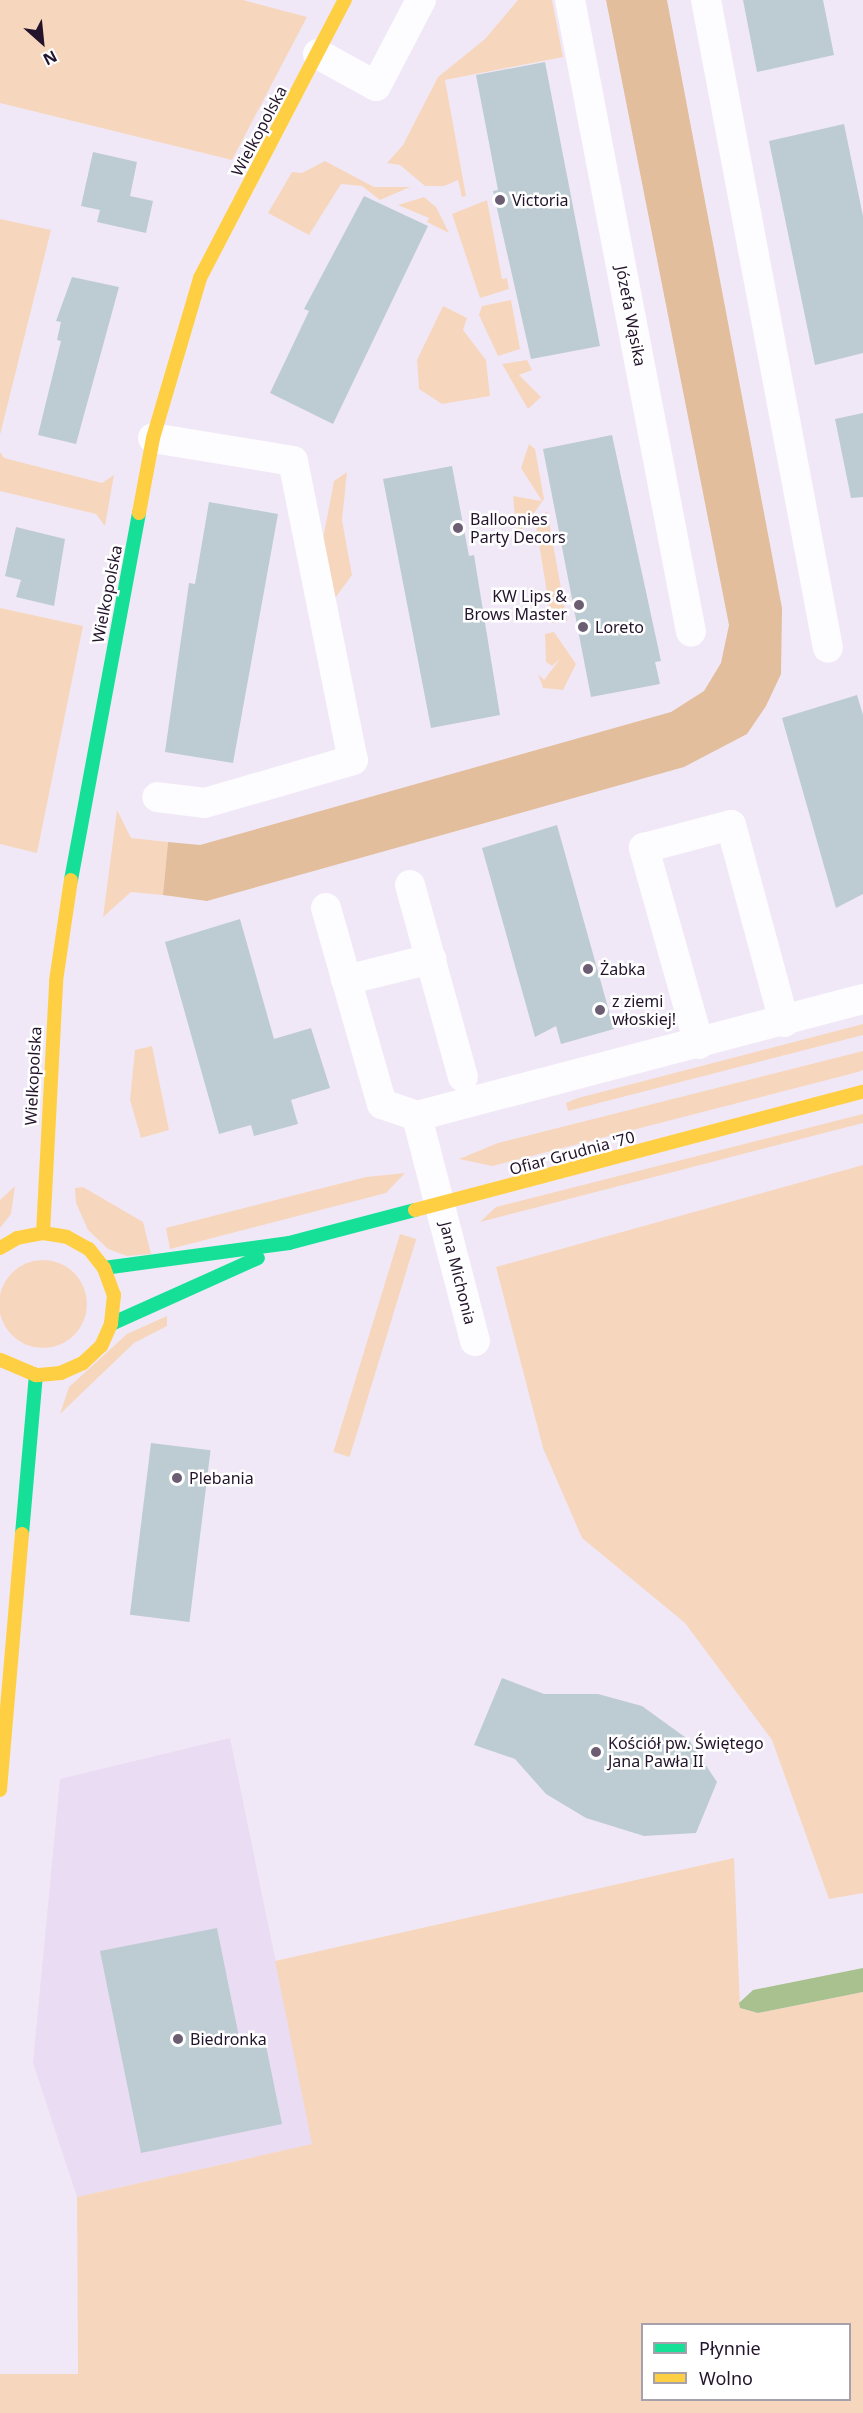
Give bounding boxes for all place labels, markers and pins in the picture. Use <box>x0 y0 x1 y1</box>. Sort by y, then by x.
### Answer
place label: Victoria <box>512 190 569 210</box>
marker: Victoria <box>493 193 507 207</box>
place label: Balloonies Party Decors <box>470 509 566 547</box>
marker: Balloonies Party Decors <box>451 521 465 535</box>
place label: KW Lips & Brows Master <box>464 586 567 624</box>
marker: KW Lips & Brows Master <box>572 598 586 612</box>
place label: Loreto <box>595 617 644 637</box>
marker: Loreto <box>576 620 590 634</box>
place label: Żabka <box>600 959 645 979</box>
marker: Żabka <box>581 962 595 976</box>
place label: z ziemi włoskiej! <box>612 991 676 1029</box>
marker: z ziemi włoskiej! <box>593 1003 607 1017</box>
place label: Plebania <box>189 1468 254 1488</box>
marker: Plebania <box>170 1471 184 1485</box>
place label: Kościół pw. Świętego Jana Pawła II <box>608 1733 764 1771</box>
marker: Kościół pw. Świętego Jana Pawła II <box>589 1745 603 1759</box>
place label: Biedronka <box>190 2029 267 2049</box>
marker: Biedronka <box>171 2032 185 2046</box>

